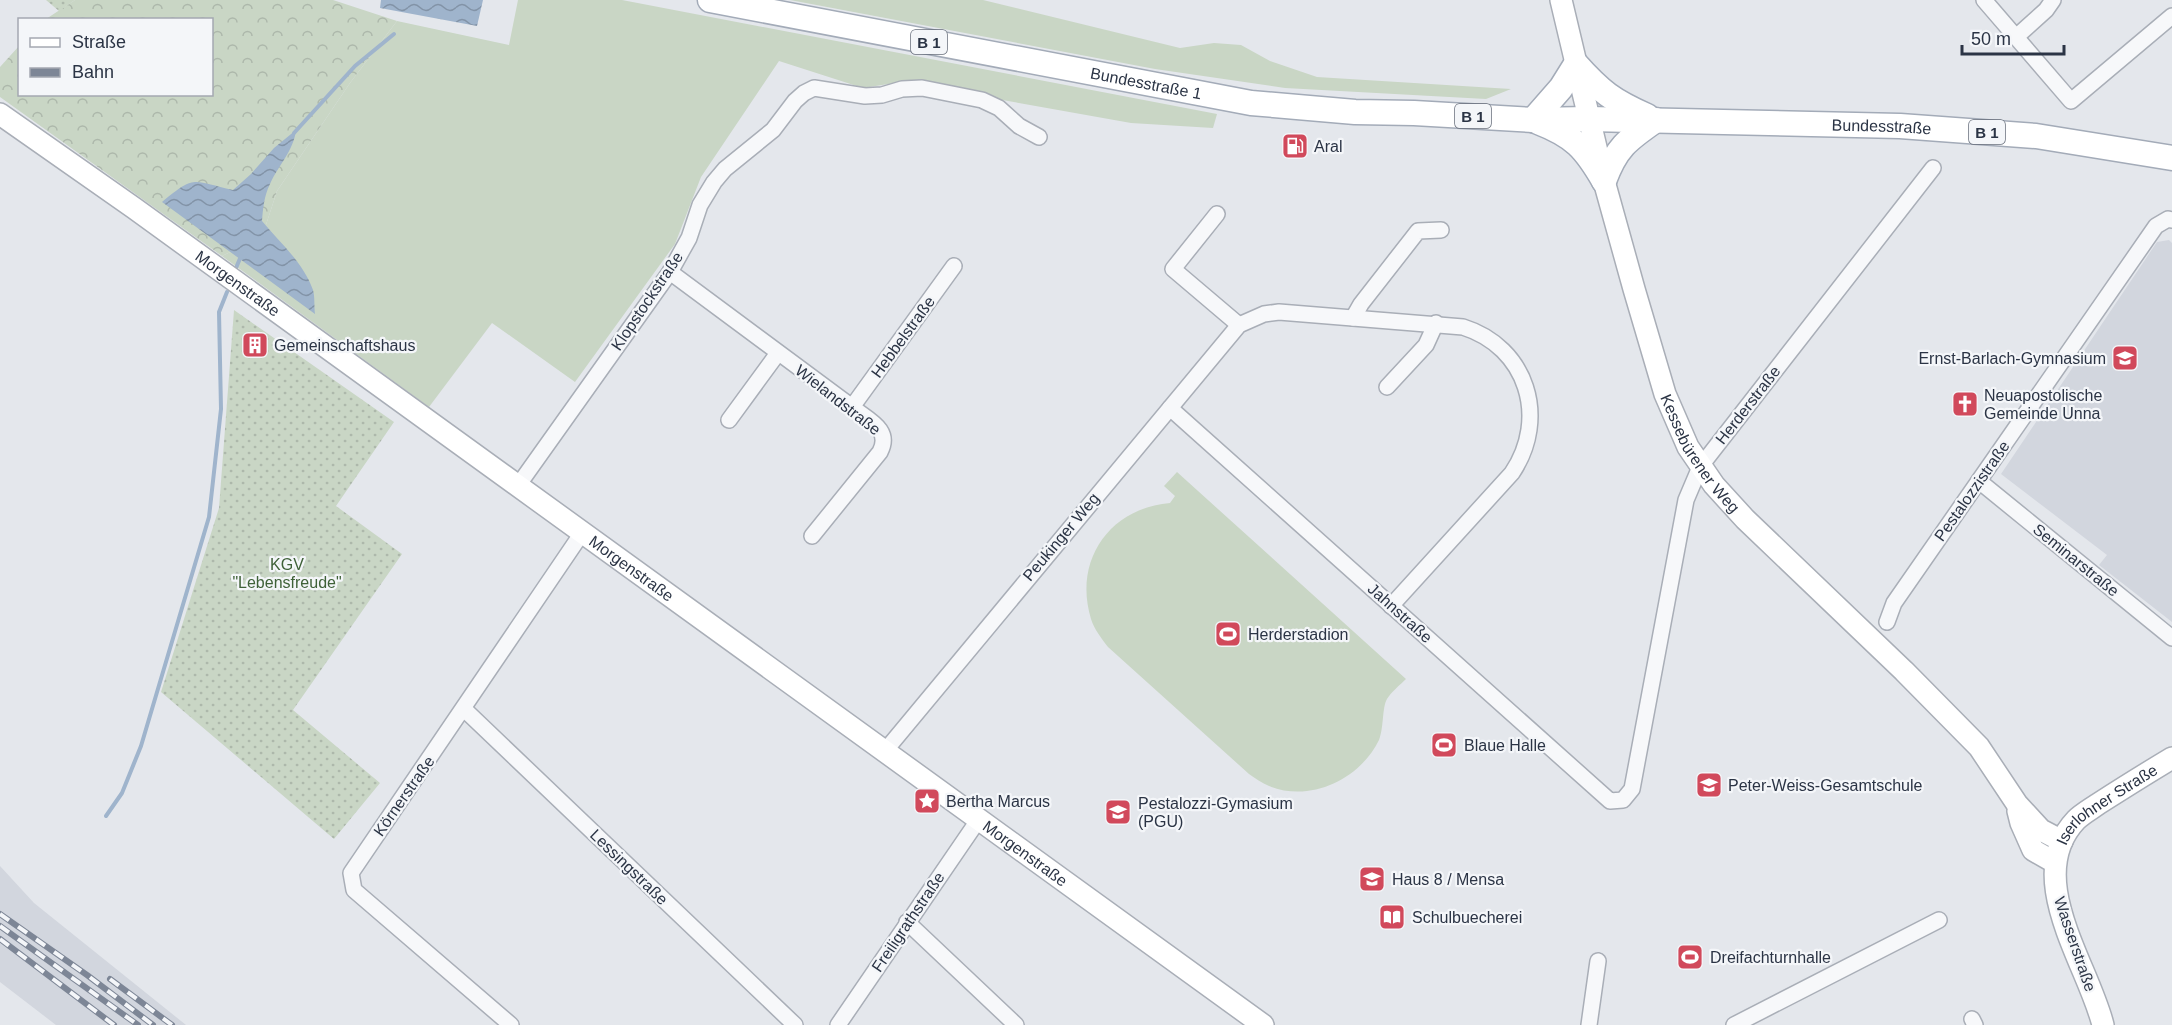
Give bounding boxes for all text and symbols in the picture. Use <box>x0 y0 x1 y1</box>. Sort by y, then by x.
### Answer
legend <box>18 18 213 96</box>
scale bar <box>1962 18 2064 56</box>
text: 50 m <box>1971 29 2011 49</box>
road number: B 1 <box>911 30 947 54</box>
text: Straße <box>72 32 126 52</box>
text: Bahn <box>72 62 114 82</box>
street label: Bundesstraße 1 <box>1089 64 1203 102</box>
road number: B 1 <box>1455 104 1491 128</box>
street label: Bundesstraße <box>1832 116 1932 137</box>
road number: B 1 <box>1969 120 2005 144</box>
fuel station icon: Aral <box>1280 131 1310 161</box>
place label: Aral <box>1314 138 1342 155</box>
street label: Morgenstraße <box>193 247 283 319</box>
street label: Klopstockstraße <box>608 249 686 353</box>
street label: Hebbelstraße <box>868 293 938 381</box>
building icon: Gemeinschaftshaus <box>240 330 270 360</box>
place label: Gemeinschaftshaus <box>274 337 415 354</box>
school or university icon: Ernst-Barlach-Gymnasium <box>2110 343 2140 373</box>
place label: Ernst-Barlach-Gymnasium <box>1918 350 2106 367</box>
street label: Wielandstraße <box>792 362 884 439</box>
street label: Herderstraße <box>1712 363 1784 447</box>
place label: Neuapostolische Gemeinde Unna <box>1984 387 2102 422</box>
church icon: Neuapostolische Gemeinde Unna <box>1950 389 1980 419</box>
street label: Kessebürener Weg <box>1658 392 1743 516</box>
street label: Pestalozzistraße <box>1931 438 2013 544</box>
street label: Peukinger Weg <box>1019 490 1103 584</box>
street label: Seminarstraße <box>2030 520 2122 600</box>
street label: Morgenstraße <box>586 532 677 604</box>
park label: KGV "Lebensfreude" <box>232 556 342 591</box>
street label: Jahnstraße <box>1365 580 1436 646</box>
sports icon: Herderstadion <box>1213 619 1243 649</box>
place label: Herderstadion <box>1248 626 1349 643</box>
sports icon: Blaue Halle <box>1429 730 1459 760</box>
place label: Blaue Halle <box>1464 737 1546 754</box>
street label: Körnerstraße <box>370 753 438 839</box>
street label: Iserlohner Straße <box>2053 761 2160 847</box>
school or university icon: Peter-Weiss-Gesamtschule <box>1694 770 1724 800</box>
place label: Peter-Weiss-Gesamtschule <box>1728 777 1923 794</box>
place icon: Bertha Marcus <box>912 786 942 816</box>
place label: Bertha Marcus <box>946 793 1050 810</box>
place label: Pestalozzi-Gymasium (PGU) <box>1138 795 1293 830</box>
school or university icon: Pestalozzi-Gymasium (PGU) <box>1103 797 1133 827</box>
street label: Morgenstraße <box>980 817 1071 889</box>
street label: Lessingstraße <box>587 826 671 908</box>
school or university icon: Haus 8 / Mensa <box>1357 864 1387 894</box>
street label: Freiligrathstraße <box>868 869 948 975</box>
place label: Haus 8 / Mensa <box>1392 871 1504 888</box>
street label: Wasserstraße <box>2051 894 2099 994</box>
library icon: Schulbuecherei <box>1377 902 1407 932</box>
place label: Schulbuecherei <box>1412 909 1522 926</box>
sports icon: Dreifachturnhalle <box>1675 942 1705 972</box>
place label: Dreifachturnhalle <box>1710 949 1831 966</box>

